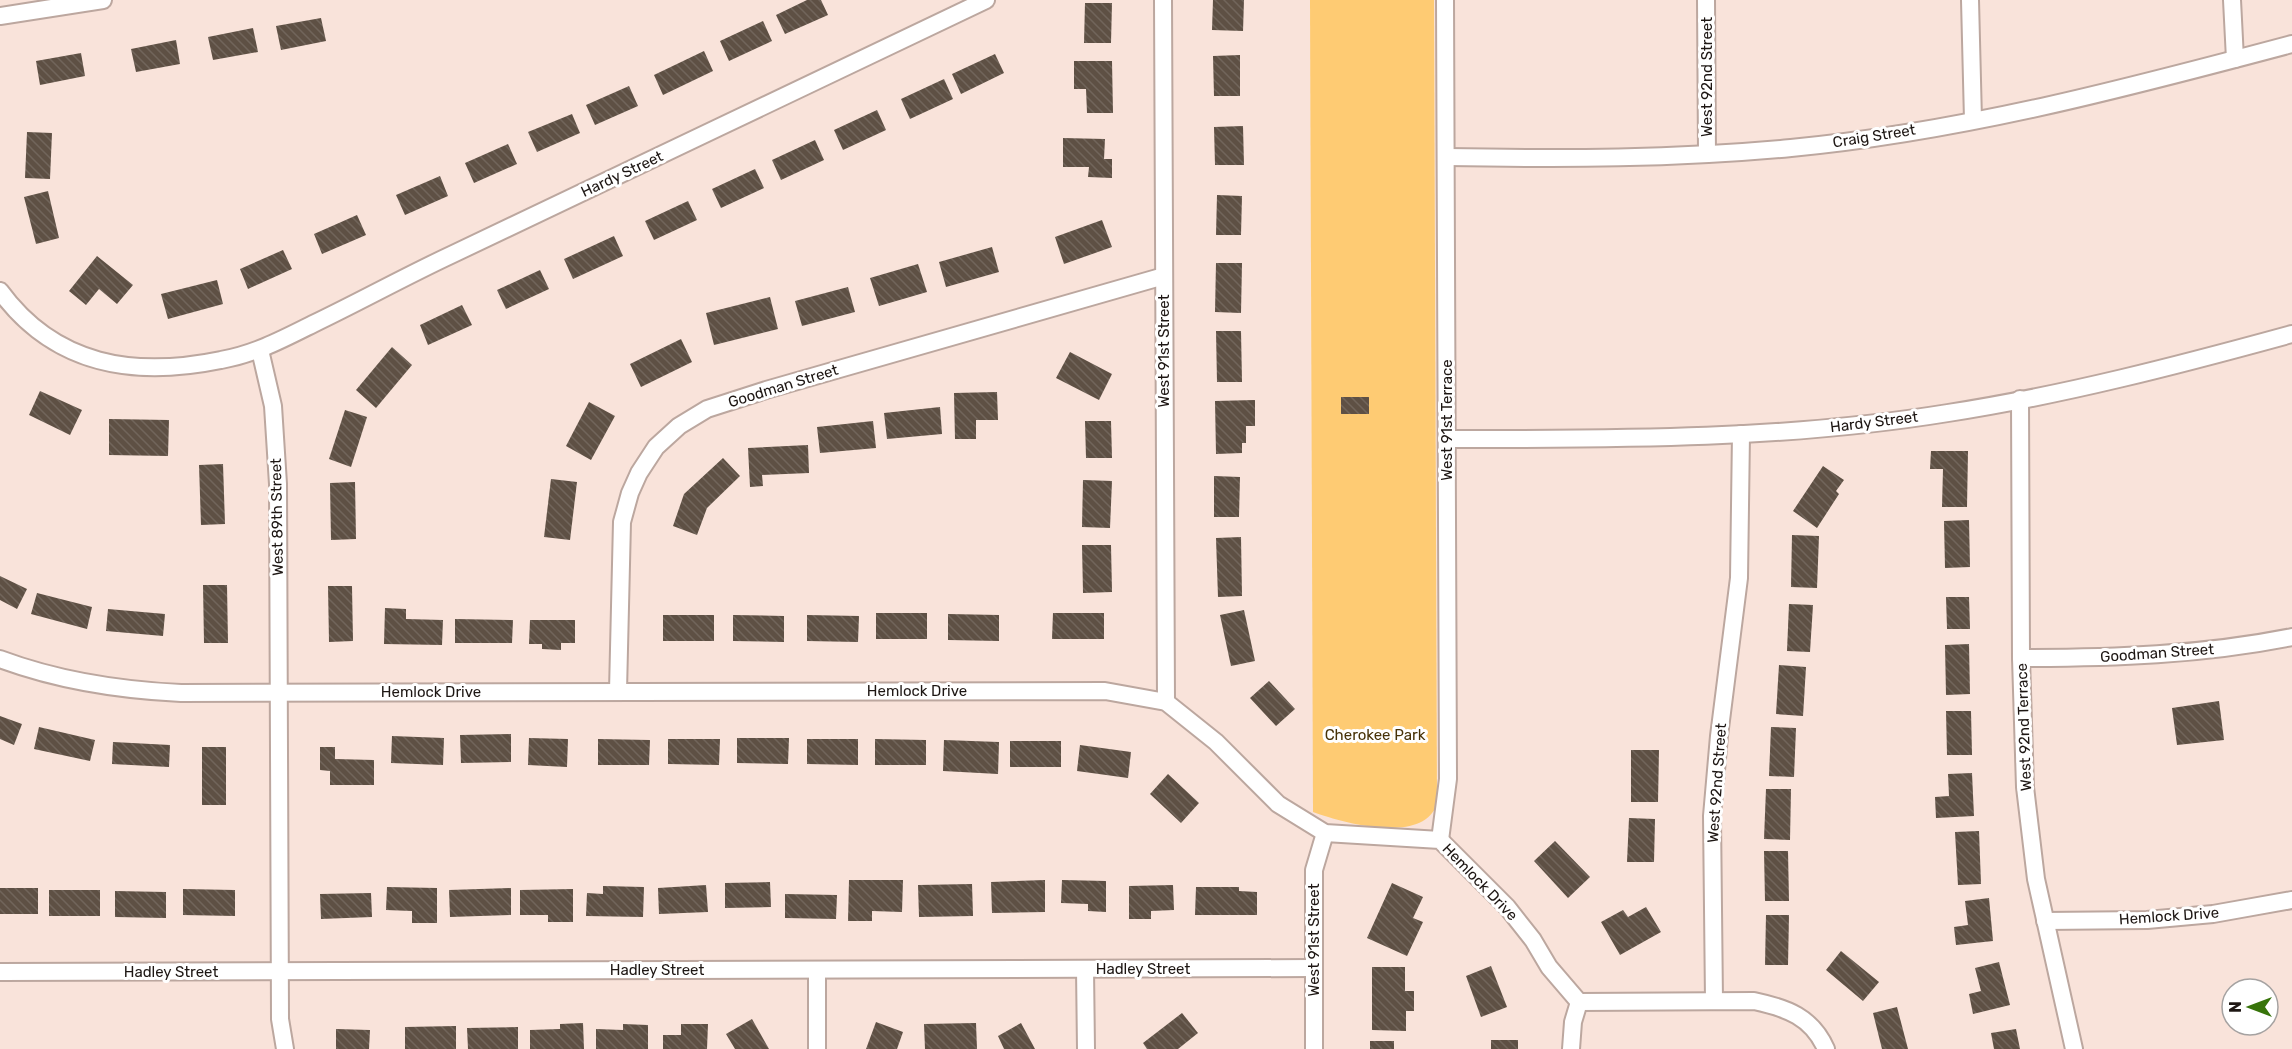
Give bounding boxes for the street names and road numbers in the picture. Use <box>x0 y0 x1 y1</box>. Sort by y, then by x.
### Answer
street label: West 92nd Street <box>1698 17 1716 137</box>
street label: Craig Street <box>1831 121 1917 151</box>
street label: Hardy Street <box>578 147 666 201</box>
street label: West 91st Street <box>1155 294 1173 408</box>
street label: West 91st Terrace <box>1438 359 1456 481</box>
street label: Goodman Street <box>726 361 840 411</box>
street label: Hardy Street <box>1829 408 1919 436</box>
street label: West 89th Street <box>267 458 287 576</box>
street label: Goodman Street <box>2099 640 2215 666</box>
street label: West 92nd Terrace <box>2013 663 2035 791</box>
street label: Hemlock Drive <box>867 682 967 700</box>
street label: Hemlock Drive <box>381 683 481 701</box>
street label: West 92nd Street <box>1704 722 1730 844</box>
street label: Hemlock Drive <box>1439 840 1521 924</box>
street label: West 91st Street <box>1305 883 1323 997</box>
street label: Hemlock Drive <box>2118 904 2220 928</box>
street label: Hadley Street <box>1096 960 1190 978</box>
street label: Hadley Street <box>610 961 704 979</box>
street label: Hadley Street <box>124 963 218 981</box>

